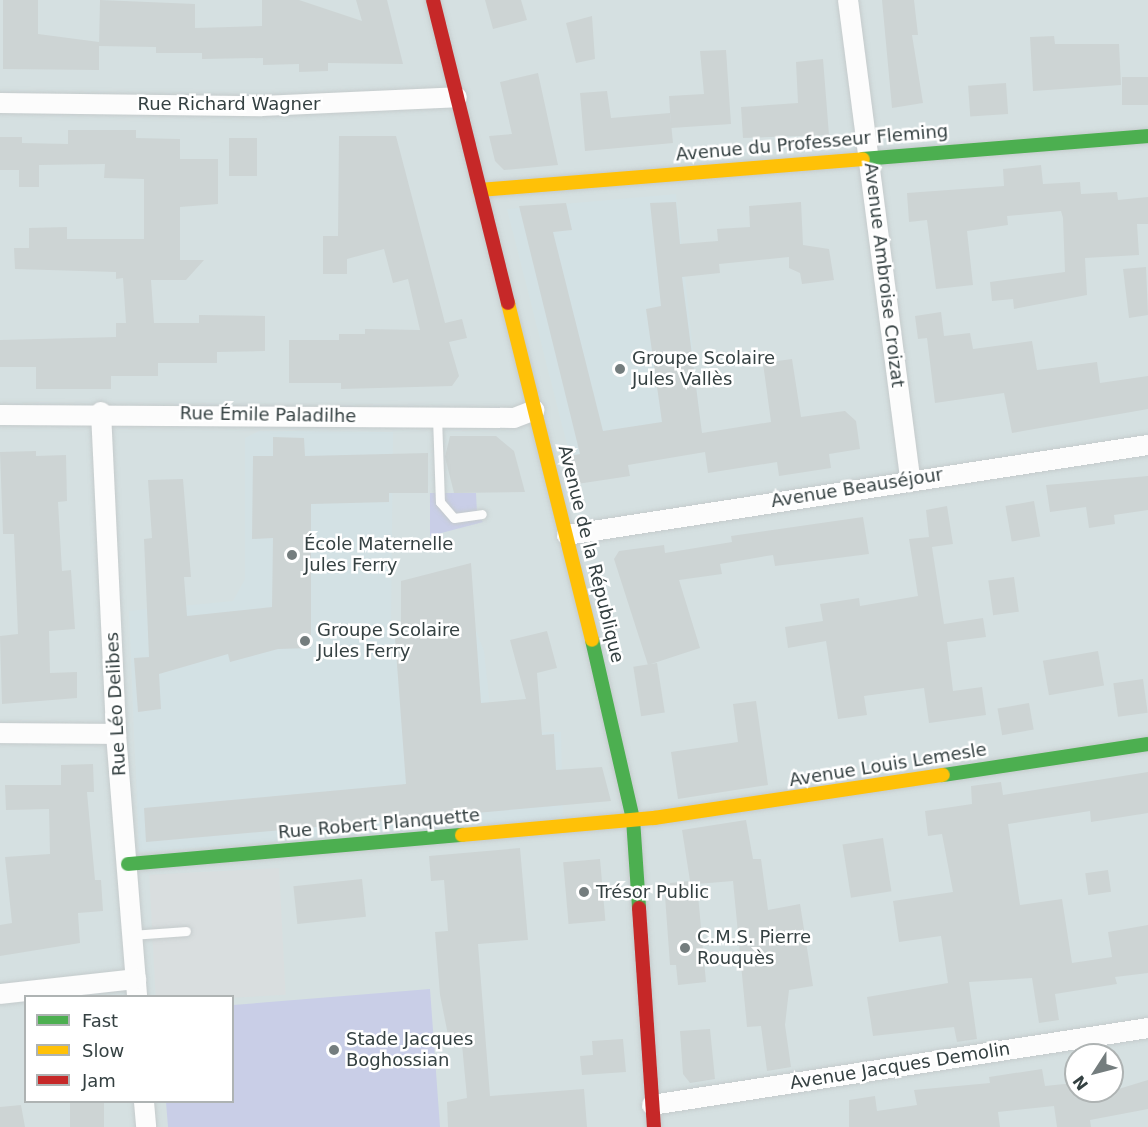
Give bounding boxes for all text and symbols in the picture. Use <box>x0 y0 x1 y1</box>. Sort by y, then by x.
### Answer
street label: Rue Richard Wagner <box>138 93 320 115</box>
street label: Avenue du Professeur Fleming <box>675 120 949 166</box>
street label: Avenue Ambroise Croizat <box>859 161 909 389</box>
place label: Groupe Scolaire Jules Vallès <box>632 348 775 391</box>
marker: Groupe Scolaire Jules Vallès <box>613 362 627 376</box>
street label: Rue Émile Paladilhe <box>180 403 356 427</box>
street label: Avenue de la République <box>553 443 629 665</box>
street label: Avenue Beauséjour <box>770 464 944 512</box>
place label: École Maternelle Jules Ferry <box>304 534 453 576</box>
marker: École Maternelle Jules Ferry <box>285 548 299 562</box>
place label: Groupe Scolaire Jules Ferry <box>317 620 460 662</box>
street label: Rue Léo Delibes <box>101 631 131 777</box>
marker: Groupe Scolaire Jules Ferry <box>298 634 312 648</box>
street label: Avenue Louis Lemesle <box>788 739 988 791</box>
street label: Rue Robert Planquette <box>277 804 481 844</box>
place label: Trésor Public <box>596 881 709 903</box>
marker: Trésor Public <box>577 885 591 899</box>
place label: C.M.S. Pierre Rouquès <box>697 927 811 970</box>
marker: C.M.S. Pierre Rouquès <box>678 941 692 955</box>
legend <box>24 995 234 1103</box>
text: Fast <box>82 1010 118 1031</box>
place label: Stade Jacques Boghossian <box>346 1029 473 1072</box>
street label: Avenue Jacques Demolin <box>788 1038 1012 1094</box>
text: Slow <box>82 1040 124 1061</box>
marker: Stade Jacques Boghossian <box>327 1043 341 1057</box>
north arrow <box>1064 1043 1124 1103</box>
text: Jam <box>82 1070 116 1091</box>
text: N <box>1069 1072 1092 1094</box>

